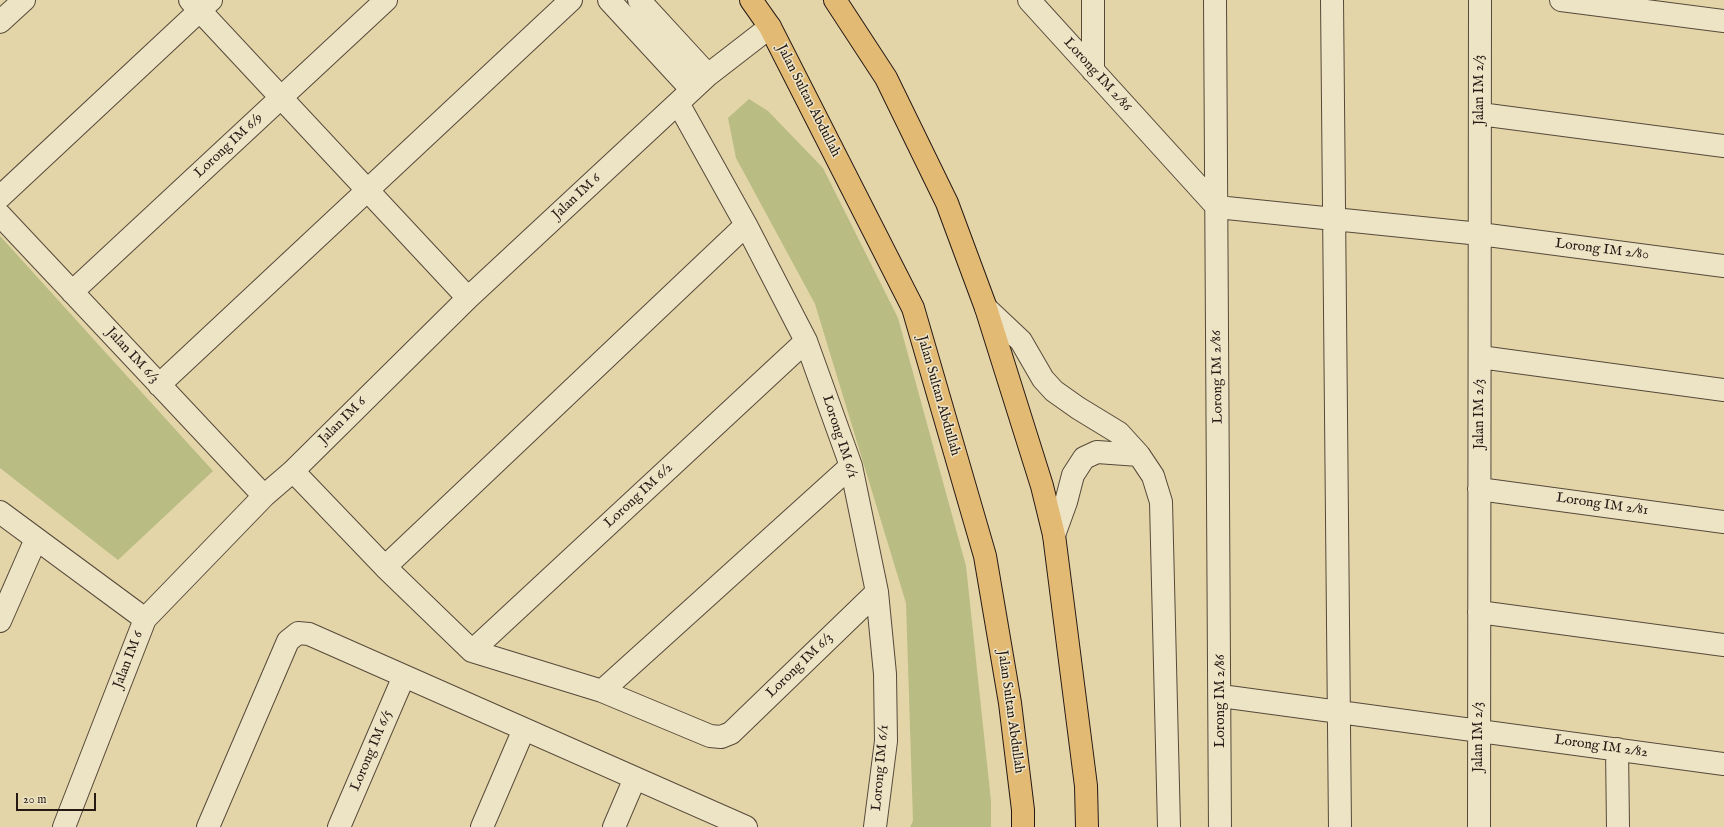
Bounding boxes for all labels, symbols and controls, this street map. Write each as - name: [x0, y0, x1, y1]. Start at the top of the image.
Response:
- street label: Lorong IM 2/86: [1059, 35, 1135, 115]
- street label: Jalan Sultan Abdullah: [772, 42, 844, 160]
- street label: Jalan IM 2/3: [1472, 55, 1488, 125]
- street label: Lorong IM 6/9: [191, 110, 267, 182]
- street label: Jalan IM 6: [549, 170, 605, 224]
- street label: Lorong IM 2/80: [1554, 236, 1650, 264]
- street label: Jalan IM 6/3: [102, 325, 162, 387]
- street label: Lorong IM 2/86: [1209, 330, 1227, 424]
- street label: Jalan Sultan Abdullah: [913, 334, 963, 458]
- street label: Jalan IM 2/3: [1472, 379, 1488, 449]
- street label: Lorong IM 6/1: [818, 393, 860, 481]
- street label: Jalan IM 6: [316, 394, 370, 448]
- street label: Lorong IM 6/2: [601, 460, 677, 532]
- street label: Lorong IM 2/81: [1555, 490, 1649, 520]
- street label: Jalan IM 6: [110, 629, 148, 691]
- street label: Lorong IM 6/3: [763, 630, 837, 702]
- street label: Jalan Sultan Abdullah: [993, 649, 1027, 775]
- street label: Lorong IM 2/86: [1213, 654, 1229, 748]
- street label: Jalan IM 2/3: [1471, 702, 1487, 772]
- street label: Lorong IM 6/5: [347, 708, 397, 794]
- street label: Lorong IM 6/1: [869, 724, 893, 812]
- street label: Lorong IM 2/82: [1553, 732, 1649, 762]
- scale bar: [18, 785, 98, 811]
- text: 20 m: [23, 792, 46, 807]

